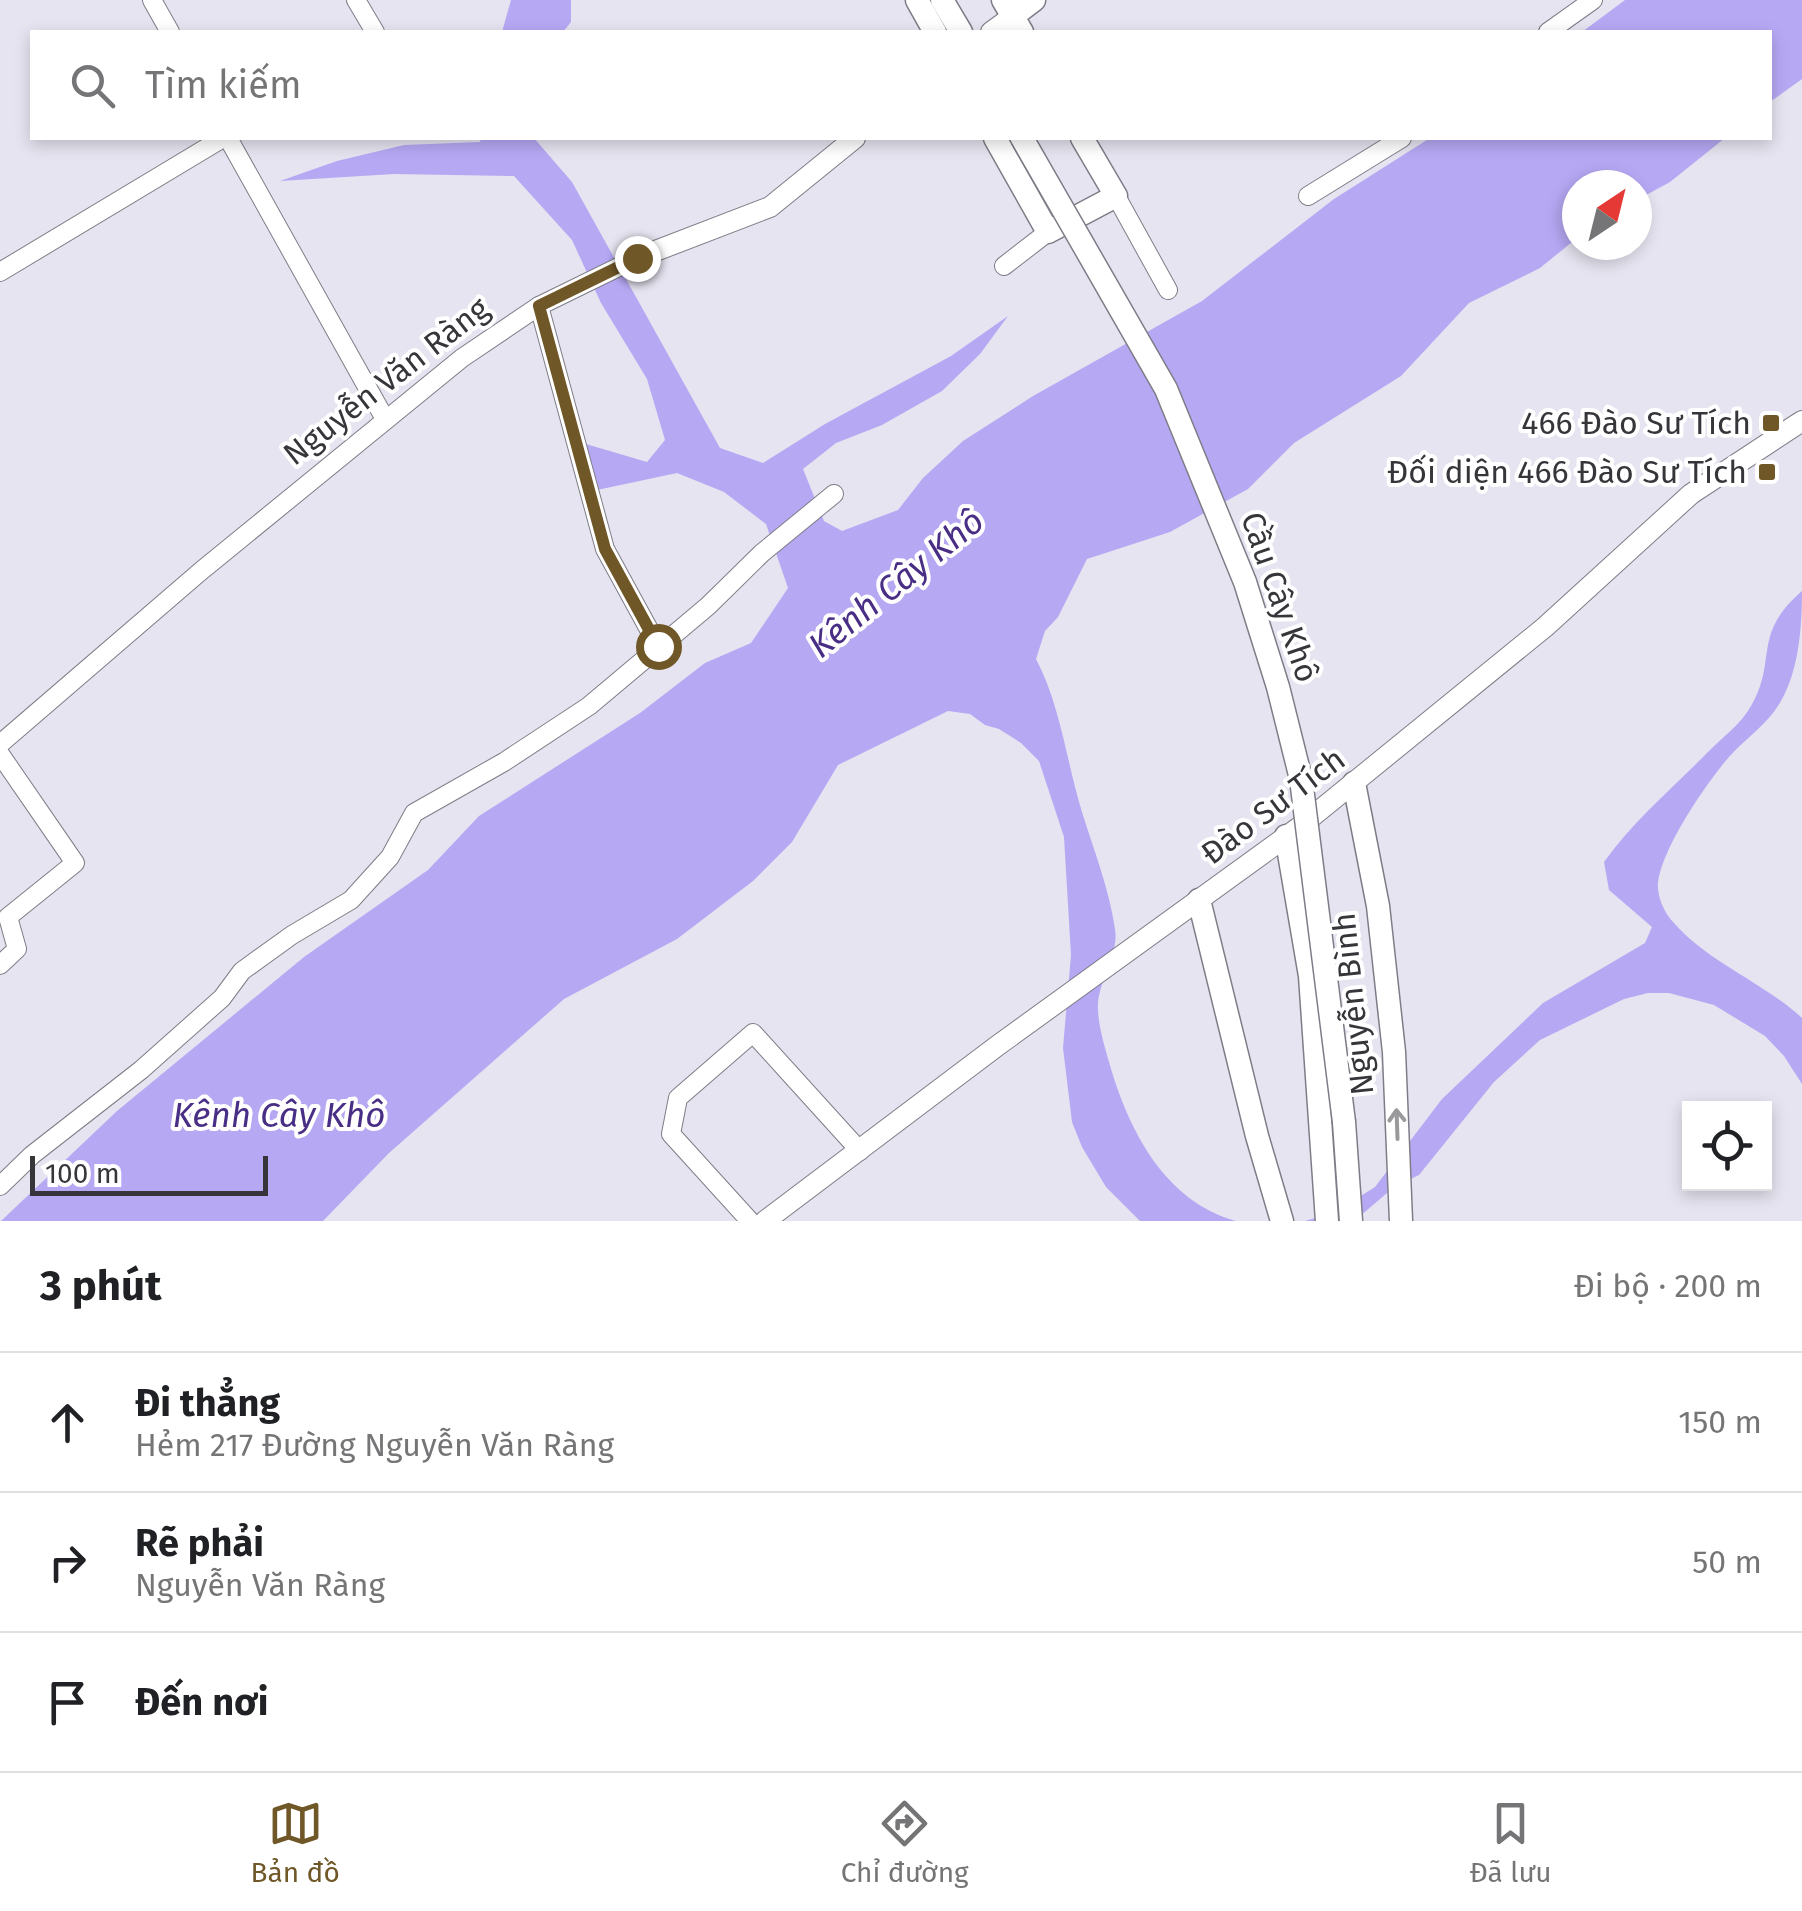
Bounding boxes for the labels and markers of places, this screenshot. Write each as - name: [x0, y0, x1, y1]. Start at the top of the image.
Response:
- place label: 466 Đào Sư Tích: [1521, 404, 1751, 442]
- marker: 466 Đào Sư Tích: [1760, 412, 1782, 434]
- place label: Đối diện 466 Đào Sư Tích: [1387, 453, 1747, 491]
- marker: Đối diện 466 Đào Sư Tích: [1756, 461, 1778, 483]

